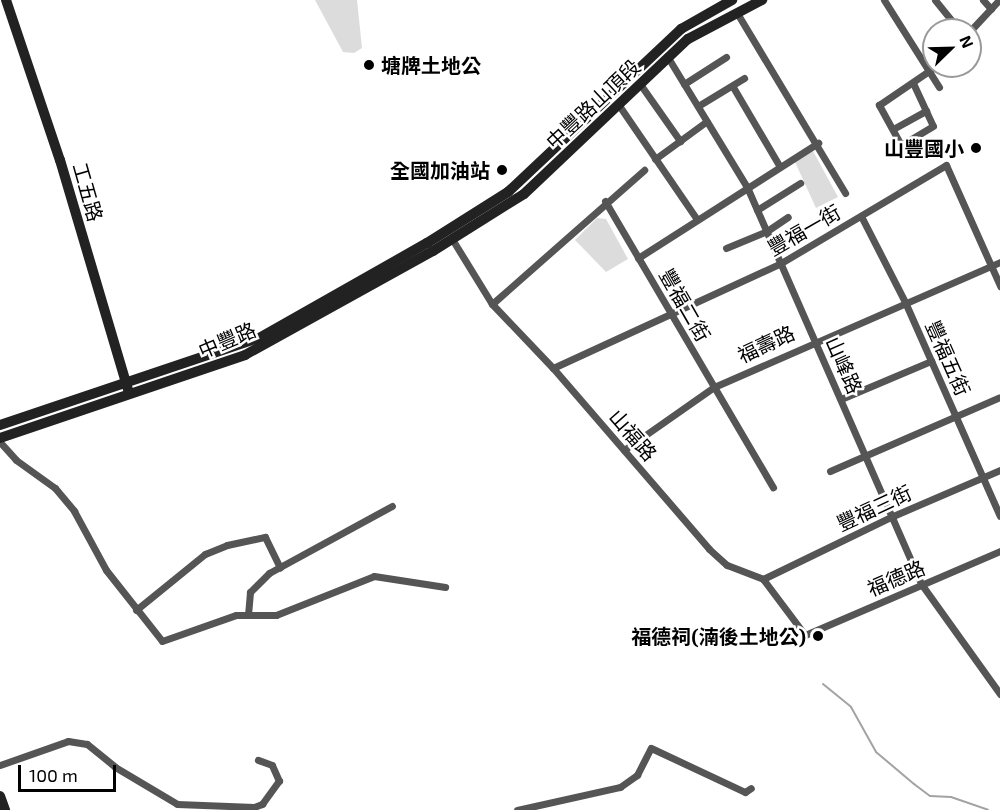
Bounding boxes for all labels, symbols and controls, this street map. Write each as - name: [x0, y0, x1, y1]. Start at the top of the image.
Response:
- north arrow: [922, 18, 982, 78]
- text: N: [956, 33, 978, 51]
- place label: 塘牌土地公: [381, 53, 481, 77]
- street label: 中豐路山頂段: [541, 54, 645, 154]
- marker: 塘牌土地公: [362, 58, 376, 72]
- place label: 山豐國小: [884, 136, 964, 160]
- marker: 山豐國小: [969, 141, 983, 155]
- place label: 全國加油站: [390, 158, 490, 182]
- street label: 工五路: [68, 160, 108, 224]
- marker: 全國加油站: [495, 163, 509, 177]
- street label: 豐福一街: [763, 200, 845, 260]
- street label: 豐福二街: [655, 264, 715, 346]
- street label: 中豐路: [195, 317, 259, 363]
- street label: 豐福五街: [921, 317, 975, 399]
- street label: 福壽路: [734, 320, 798, 368]
- street label: 山峰路: [821, 333, 867, 397]
- street label: 山福路: [604, 404, 662, 466]
- street label: 豐福三街: [833, 480, 915, 536]
- street label: 福德路: [864, 555, 928, 601]
- place label: 福德祠(湳後土地公): [631, 624, 806, 648]
- marker: 福德祠(湳後土地公): [811, 629, 825, 643]
- scale bar: [21, 753, 118, 791]
- text: 100 m: [29, 764, 78, 786]

